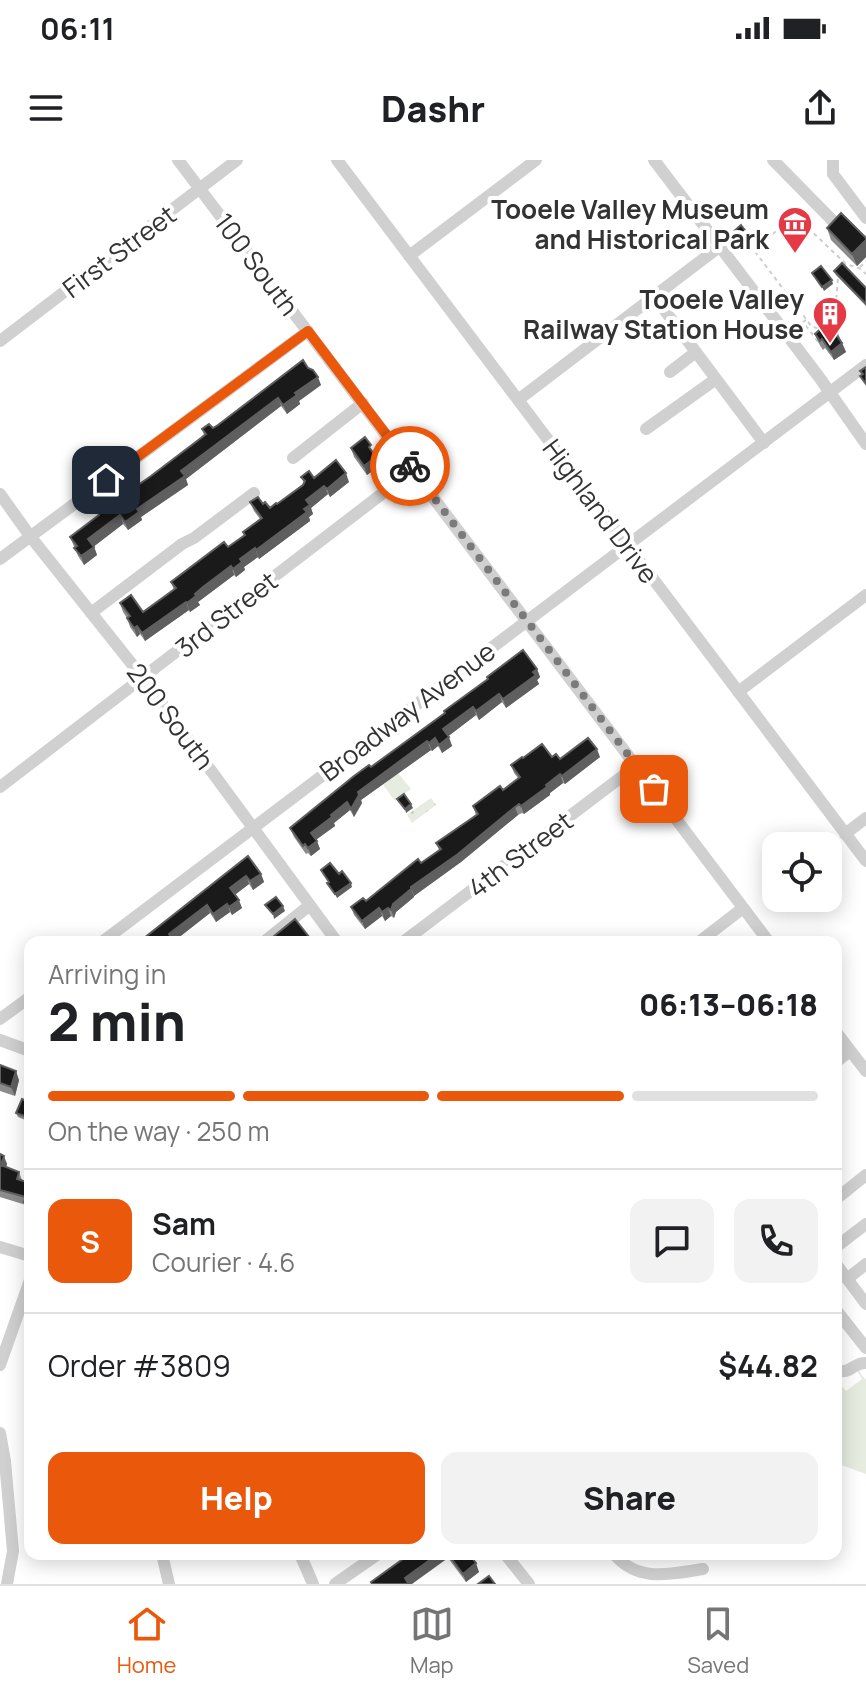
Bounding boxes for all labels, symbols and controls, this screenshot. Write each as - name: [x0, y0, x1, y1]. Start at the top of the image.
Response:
- text: 06:11: [40, 8, 115, 49]
- text: Dashr: [381, 84, 485, 133]
- icon: menu: [24, 86, 68, 130]
- icon: share: [798, 86, 842, 130]
- place label: Tooele Valley Museum and Historical Park: [491, 191, 770, 257]
- street label: First Street: [55, 196, 183, 306]
- street label: 100 South: [207, 205, 307, 323]
- museum icon: Tooele Valley Museum and Historical Park: [776, 205, 814, 255]
- place label: Tooele Valley Railway Station House: [523, 281, 804, 347]
- building icon: Tooele Valley Railway Station House: [811, 295, 849, 345]
- courier: [370, 426, 450, 506]
- street label: Highland Drive: [535, 431, 667, 591]
- icon: bike: [388, 444, 432, 488]
- pin: [72, 446, 140, 514]
- icon: home: [84, 458, 128, 502]
- street label: 3rd Street: [167, 563, 285, 665]
- street label: Broadway Avenue: [312, 633, 502, 789]
- street label: 200 South: [119, 655, 223, 777]
- pin: [620, 755, 688, 823]
- icon: bag: [632, 767, 676, 811]
- street label: 4th Street: [460, 803, 580, 905]
- map controls: [762, 832, 842, 912]
- button: locate: [762, 832, 842, 912]
- text: Arriving in: [48, 956, 166, 992]
- text: 06:13–06:18: [639, 984, 818, 1025]
- text: 2 min: [48, 986, 186, 1057]
- text: On the way · 250 m: [48, 1113, 270, 1149]
- button: chat: [630, 1199, 714, 1283]
- button: phone: [734, 1199, 818, 1283]
- text: Sam: [152, 1203, 216, 1244]
- text: S: [80, 1221, 100, 1262]
- text: Courier · 4.6: [152, 1244, 295, 1280]
- text: Order #3809: [48, 1345, 231, 1386]
- text: $44.82: [718, 1345, 818, 1386]
- button: Help: [48, 1452, 425, 1544]
- button: Share: [441, 1452, 818, 1544]
- tab: Home: [117, 1602, 176, 1680]
- tab: Map: [410, 1602, 454, 1680]
- tab: Saved: [687, 1602, 749, 1680]

